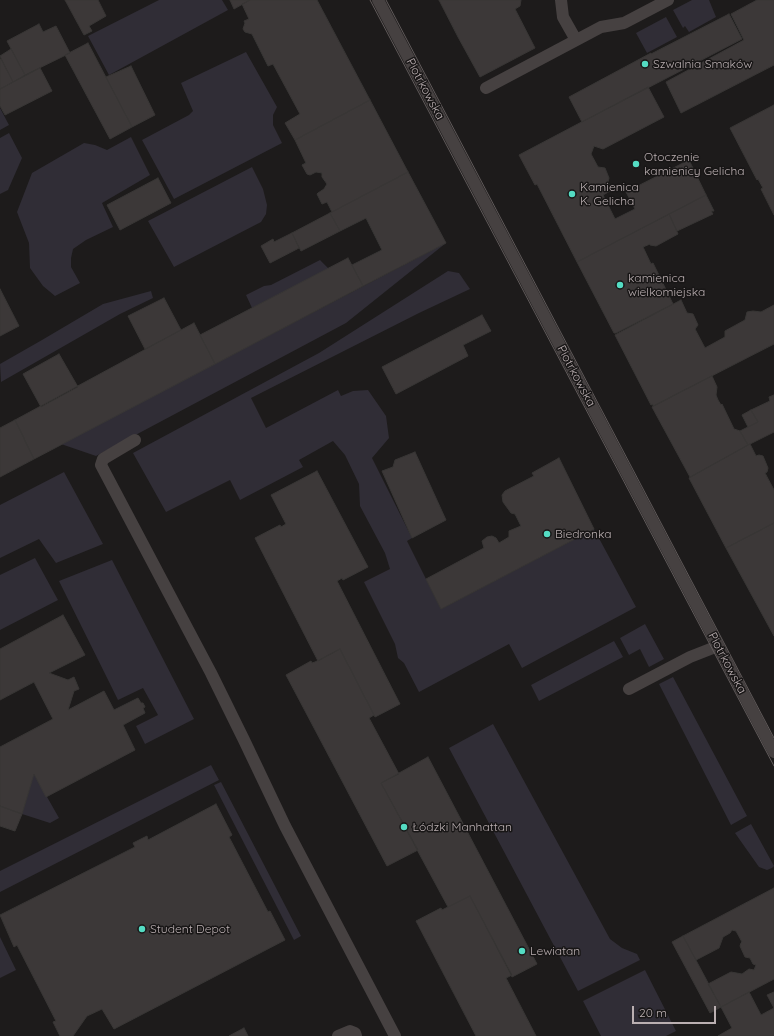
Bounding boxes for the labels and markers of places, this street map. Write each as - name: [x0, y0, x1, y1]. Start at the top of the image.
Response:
- place label: Szwalnia Smaków: [653, 57, 752, 71]
- marker: Szwalnia Smaków: [640, 59, 650, 69]
- place label: Otoczenie kamienicy Gelicha: [644, 150, 744, 178]
- marker: Otoczenie kamienicy Gelicha: [631, 159, 641, 169]
- place label: Kamienica K. Gelicha: [580, 180, 639, 208]
- marker: Kamienica K. Gelicha: [567, 189, 577, 199]
- place label: kamienica wielkomiejska: [628, 271, 705, 299]
- marker: kamienica wielkomiejska: [615, 280, 625, 290]
- place label: Biedronka: [555, 527, 612, 541]
- marker: Biedronka: [542, 529, 552, 539]
- place label: Łódzki Manhattan: [412, 820, 512, 834]
- marker: Łódzki Manhattan: [399, 822, 409, 832]
- place label: Student Depot: [150, 922, 230, 936]
- marker: Student Depot: [137, 924, 147, 934]
- place label: Lewiatan: [530, 944, 580, 958]
- marker: Lewiatan: [517, 946, 527, 956]

